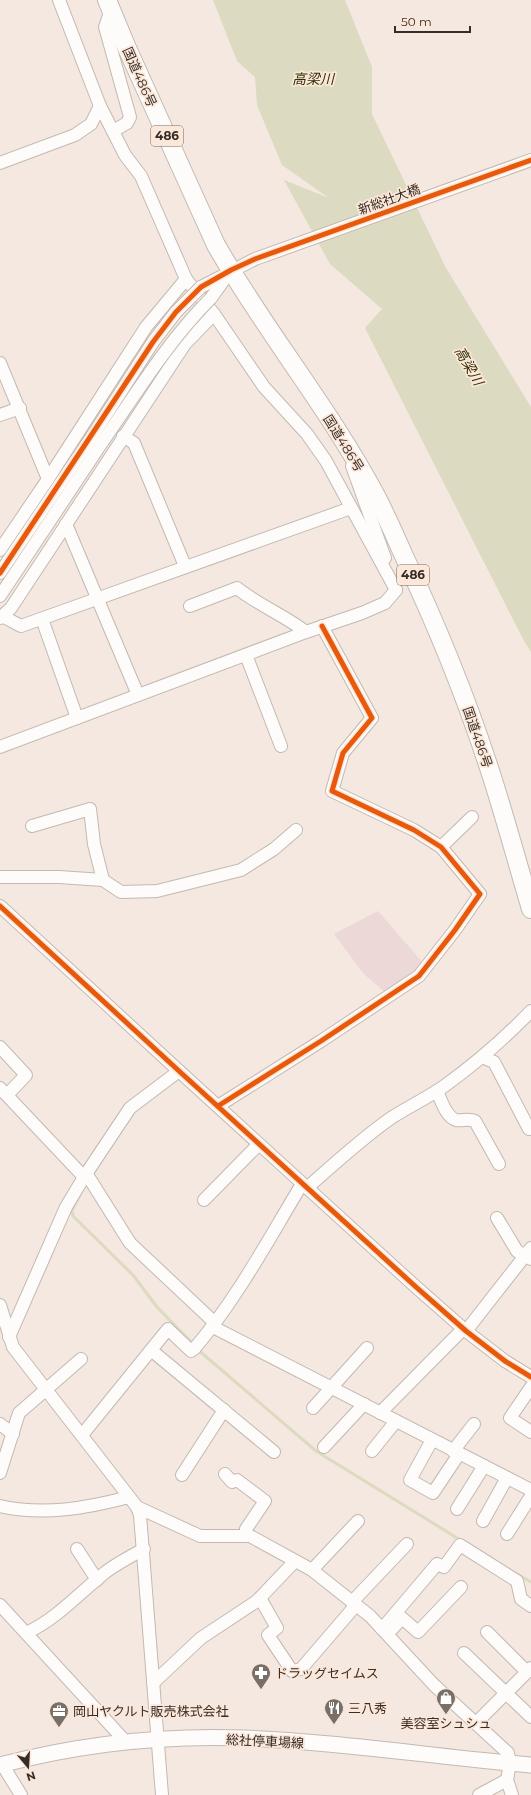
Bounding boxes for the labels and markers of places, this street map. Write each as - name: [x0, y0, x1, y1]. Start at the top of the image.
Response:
- pharmacy icon: ドラッグセイムス: [250, 1662, 272, 1690]
- place label: ドラッグセイムス: [275, 1665, 379, 1681]
- shop icon: 美容室シュシュ: [435, 1687, 457, 1715]
- restaurant icon: 三八秀: [323, 1697, 345, 1725]
- office icon: 岡山ヤクルト販売株式会社: [48, 1700, 70, 1728]
- place label: 三八秀: [348, 1700, 387, 1716]
- place label: 岡山ヤクルト販売株式会社: [73, 1703, 229, 1719]
- place label: 美容室シュシュ: [400, 1715, 492, 1731]

